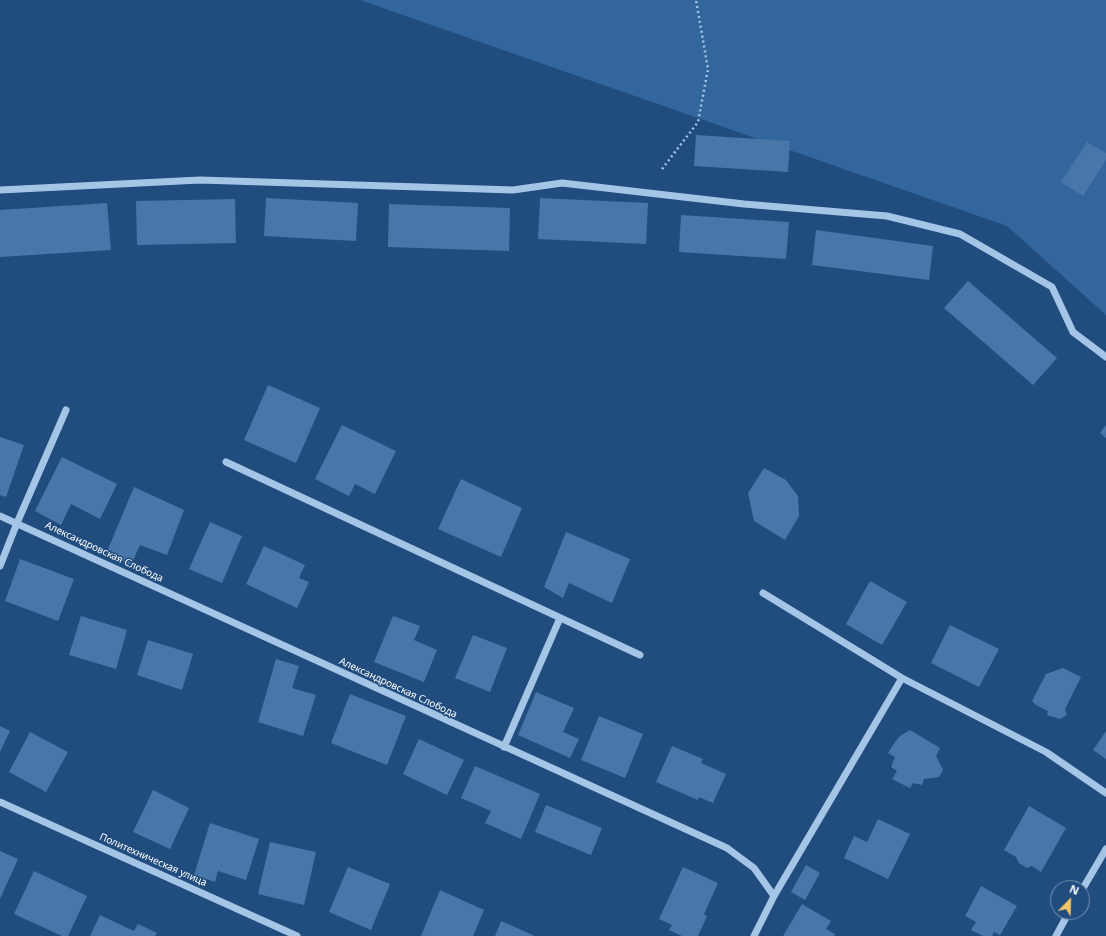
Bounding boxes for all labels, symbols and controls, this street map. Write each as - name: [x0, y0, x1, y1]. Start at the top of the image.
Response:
- street label: Александровская Слобода: [43, 519, 165, 585]
- street label: Александровская Слобода: [337, 655, 459, 721]
- street label: Политехническая улица: [97, 831, 209, 889]
- north arrow: [1050, 880, 1090, 920]
- text: N: [1067, 881, 1082, 898]

